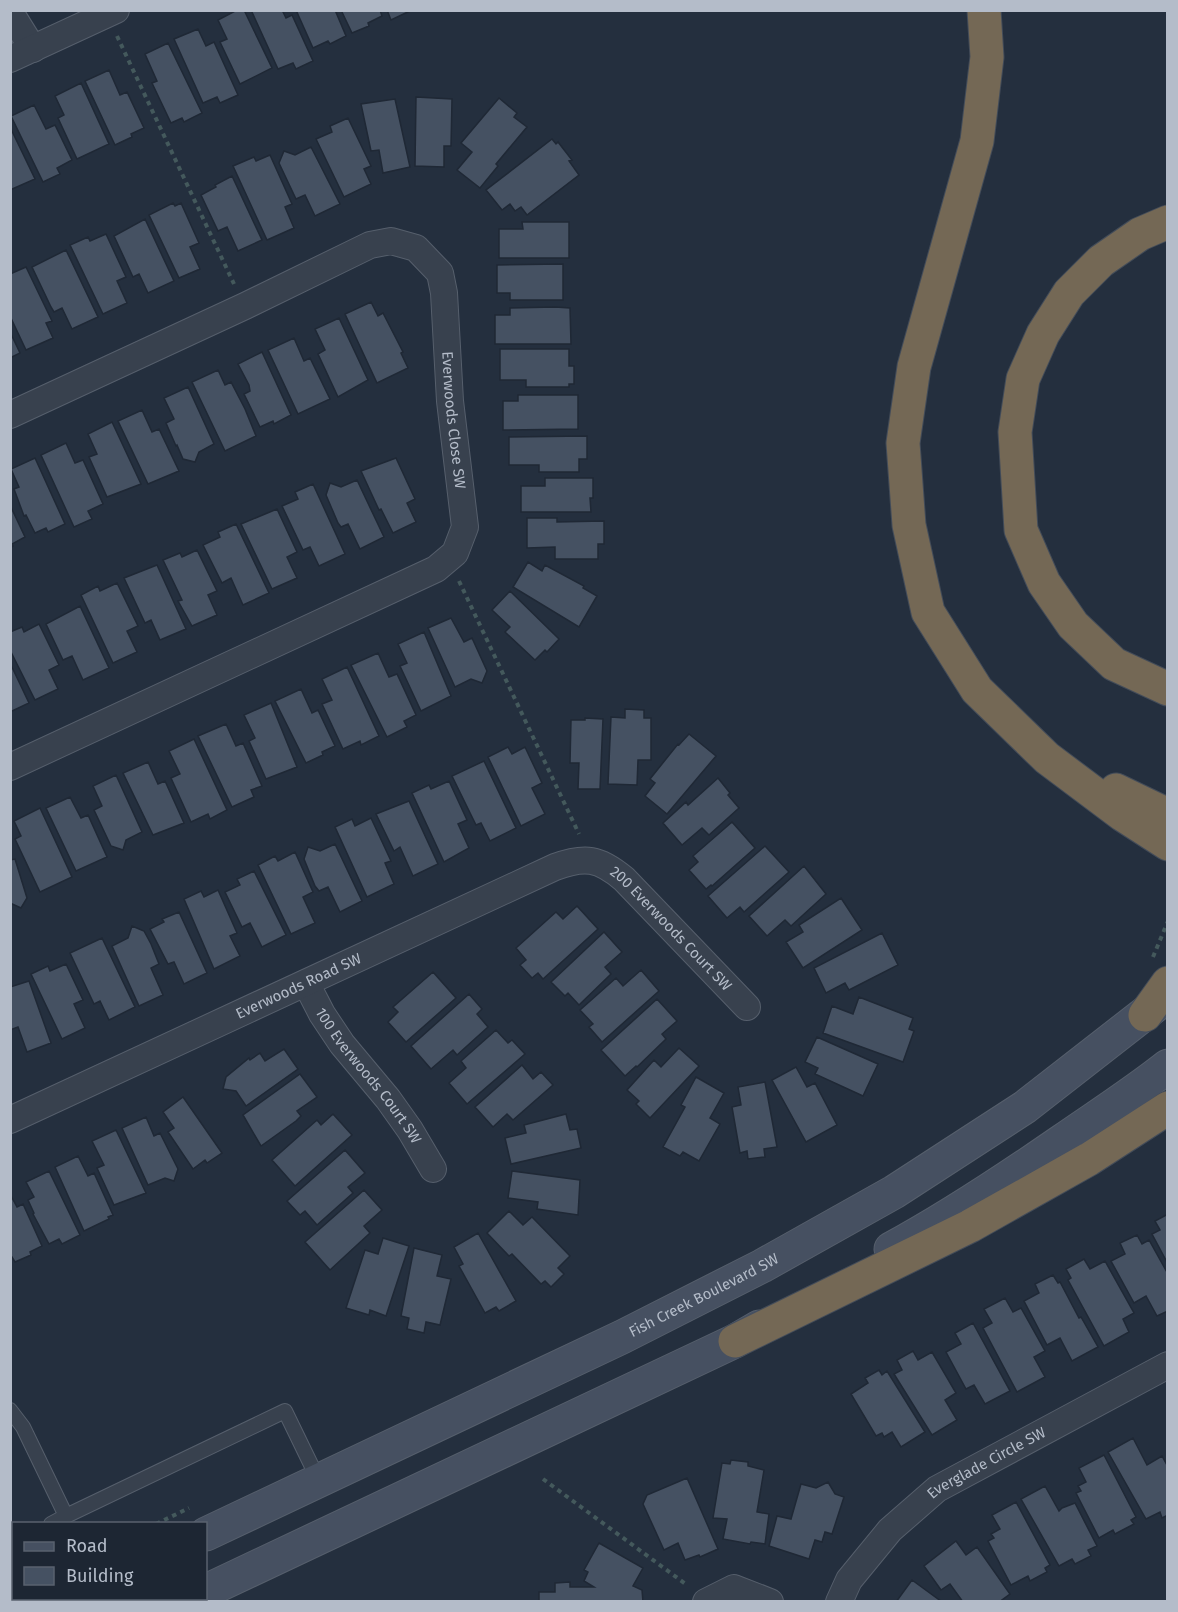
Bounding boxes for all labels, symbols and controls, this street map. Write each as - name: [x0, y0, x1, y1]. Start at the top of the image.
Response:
- street label: Everwoods Close SW: [438, 351, 469, 491]
- street label: 200 Everwoods Court SW: [607, 862, 736, 995]
- street label: Everwoods Road SW: [233, 949, 365, 1023]
- street label: 100 Everwoods Court SW: [311, 1005, 425, 1147]
- street label: Fish Creek Boulevard SW: [626, 1249, 782, 1341]
- street label: Everglade Circle SW: [923, 1423, 1049, 1503]
- legend: [12, 1522, 207, 1600]
- text: Road: [66, 1535, 108, 1557]
- text: Building: [66, 1565, 134, 1587]

